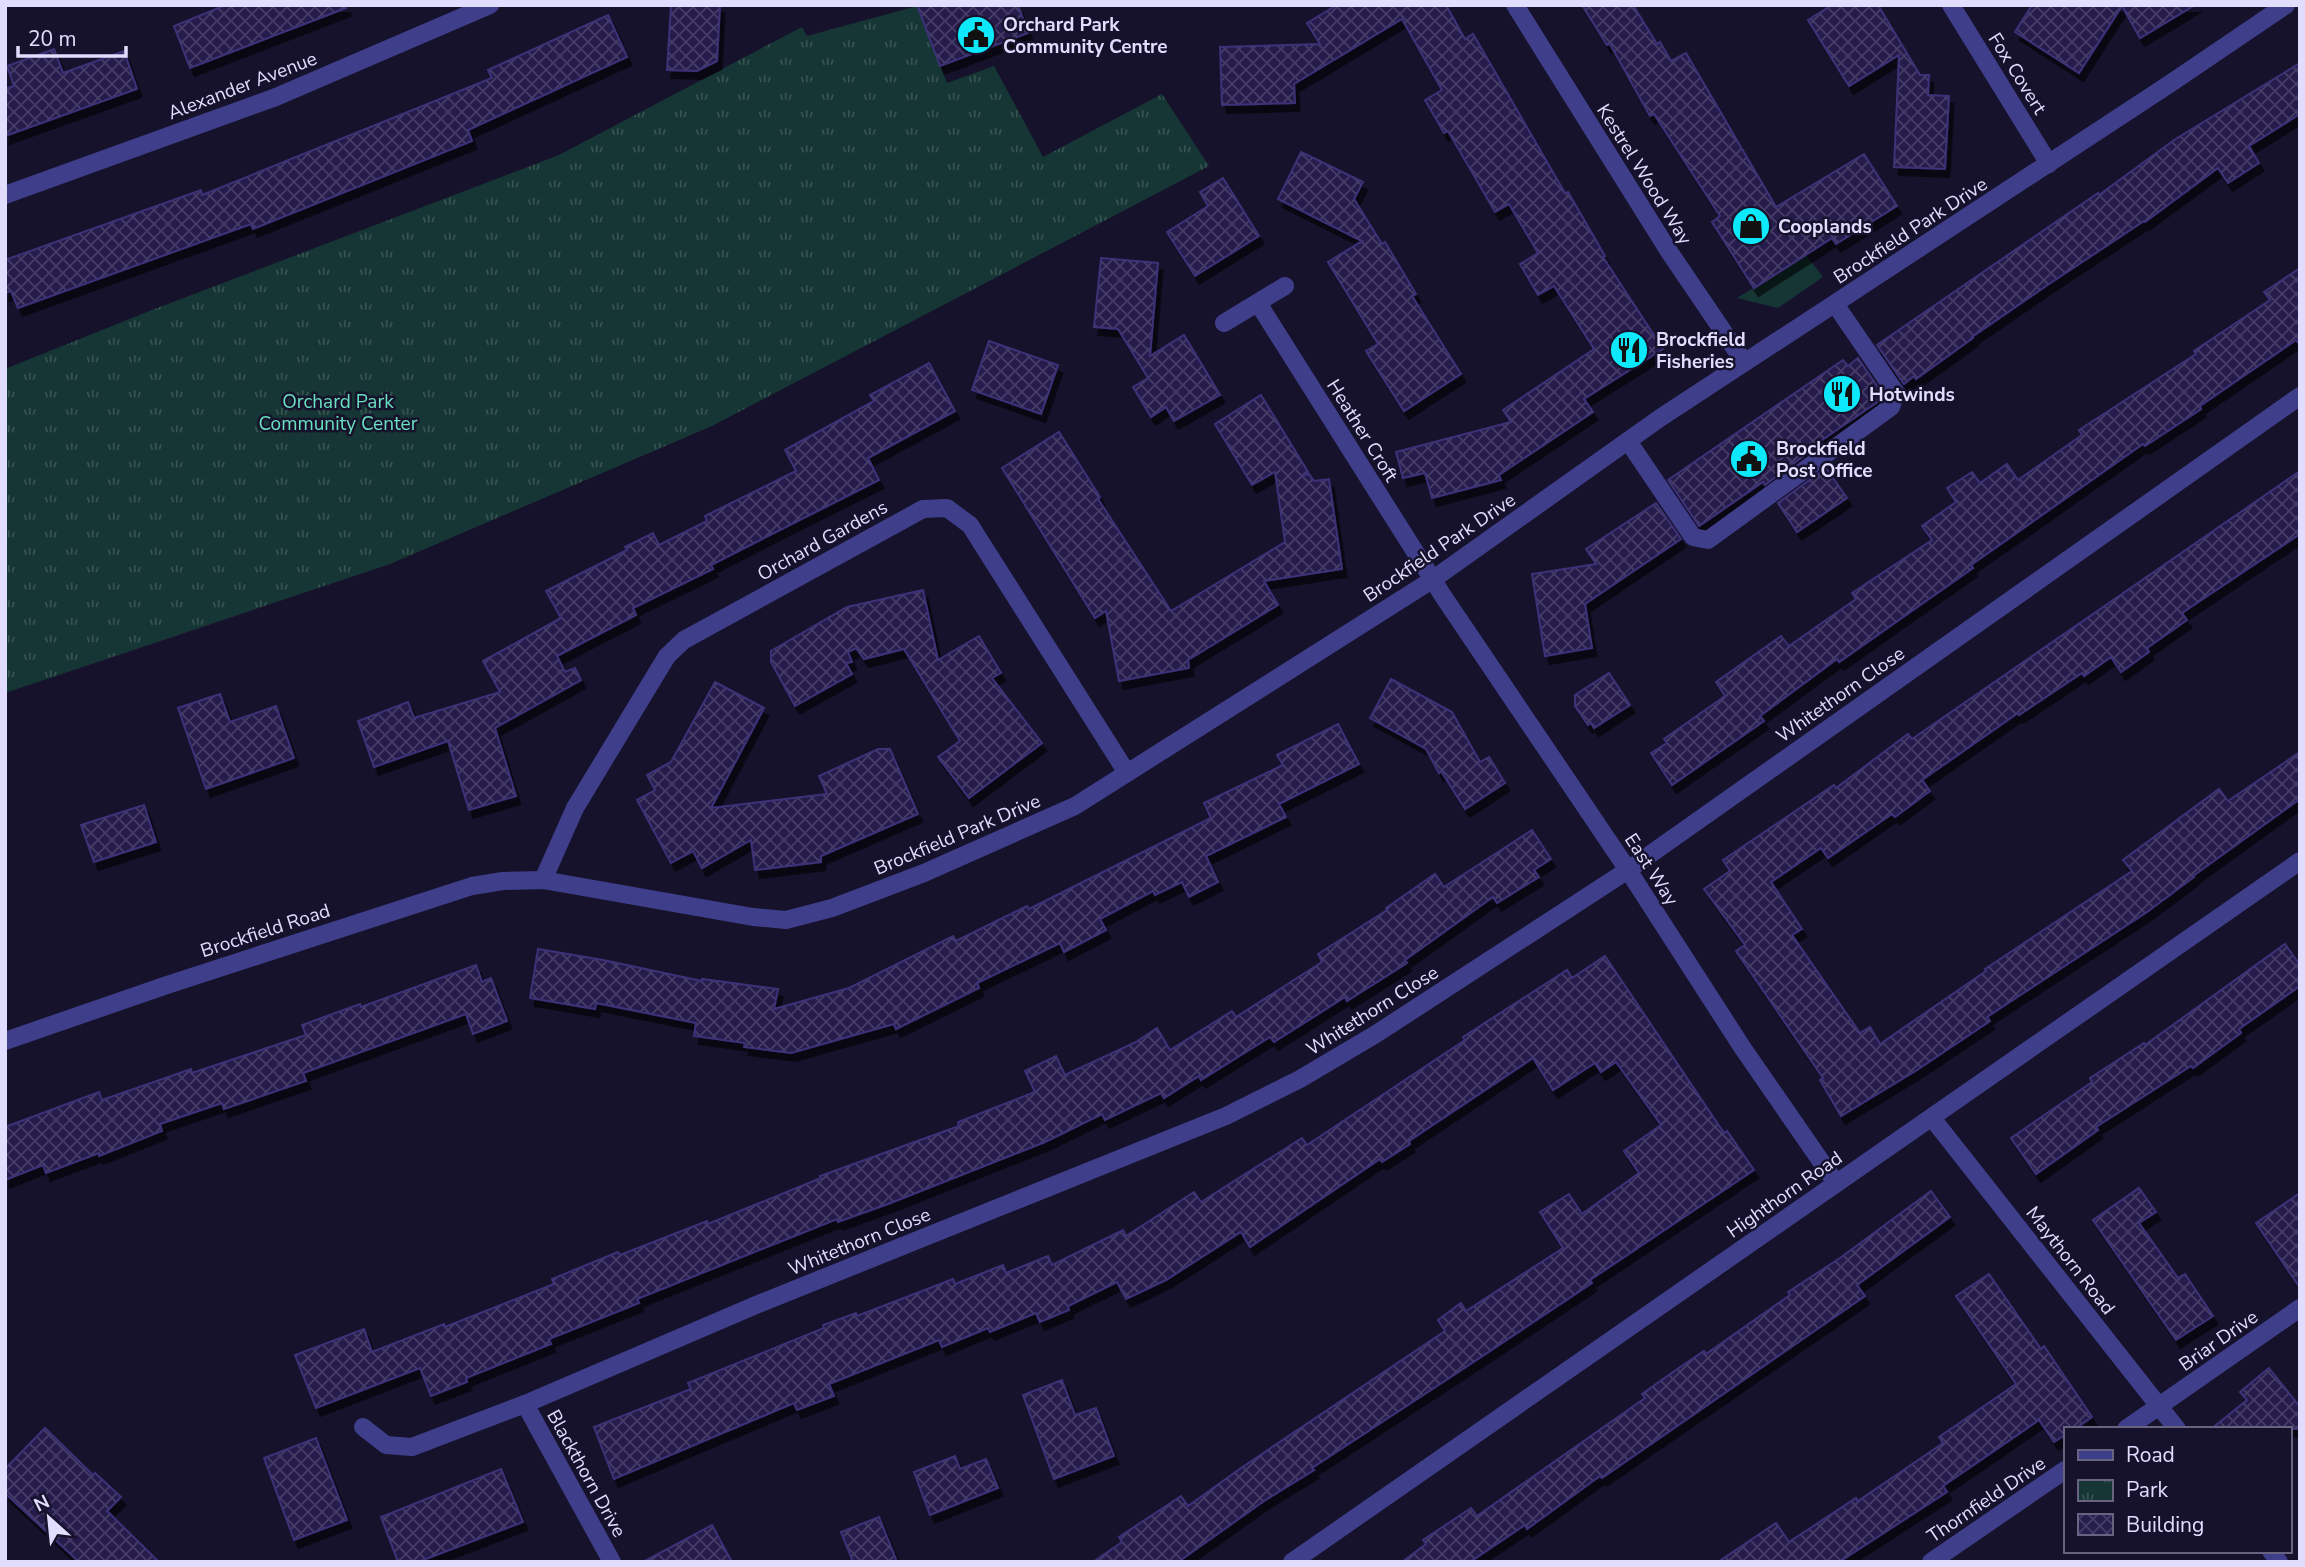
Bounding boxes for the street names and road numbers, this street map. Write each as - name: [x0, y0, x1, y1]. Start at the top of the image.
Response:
- street label: Fox Covert: [1982, 28, 2053, 120]
- street label: Alexander Avenue: [164, 46, 321, 126]
- street label: Kestrel Wood Way: [1590, 99, 1698, 250]
- street label: Brockfield Park Drive: [1829, 171, 1992, 290]
- street label: Heather Croft: [1320, 374, 1404, 487]
- street label: Brockfield Park Drive: [1358, 487, 1521, 609]
- street label: Orchard Gardens: [753, 494, 892, 587]
- street label: Whitethorn Close: [1771, 641, 1910, 749]
- street label: Brockfield Park Drive: [870, 788, 1045, 882]
- street label: East Way: [1618, 828, 1684, 911]
- street label: Brockfield Road: [197, 898, 333, 964]
- street label: Whitethorn Close: [1301, 960, 1444, 1062]
- street label: Highthorn Road: [1722, 1145, 1848, 1244]
- street label: Maythorn Road: [2020, 1201, 2121, 1320]
- street label: Whitethorn Close: [784, 1202, 934, 1282]
- street label: Briar Drive: [2174, 1304, 2263, 1378]
- street label: Blackthorn Drive: [540, 1405, 632, 1542]
- street label: Thornfield Drive: [1922, 1451, 2051, 1549]

